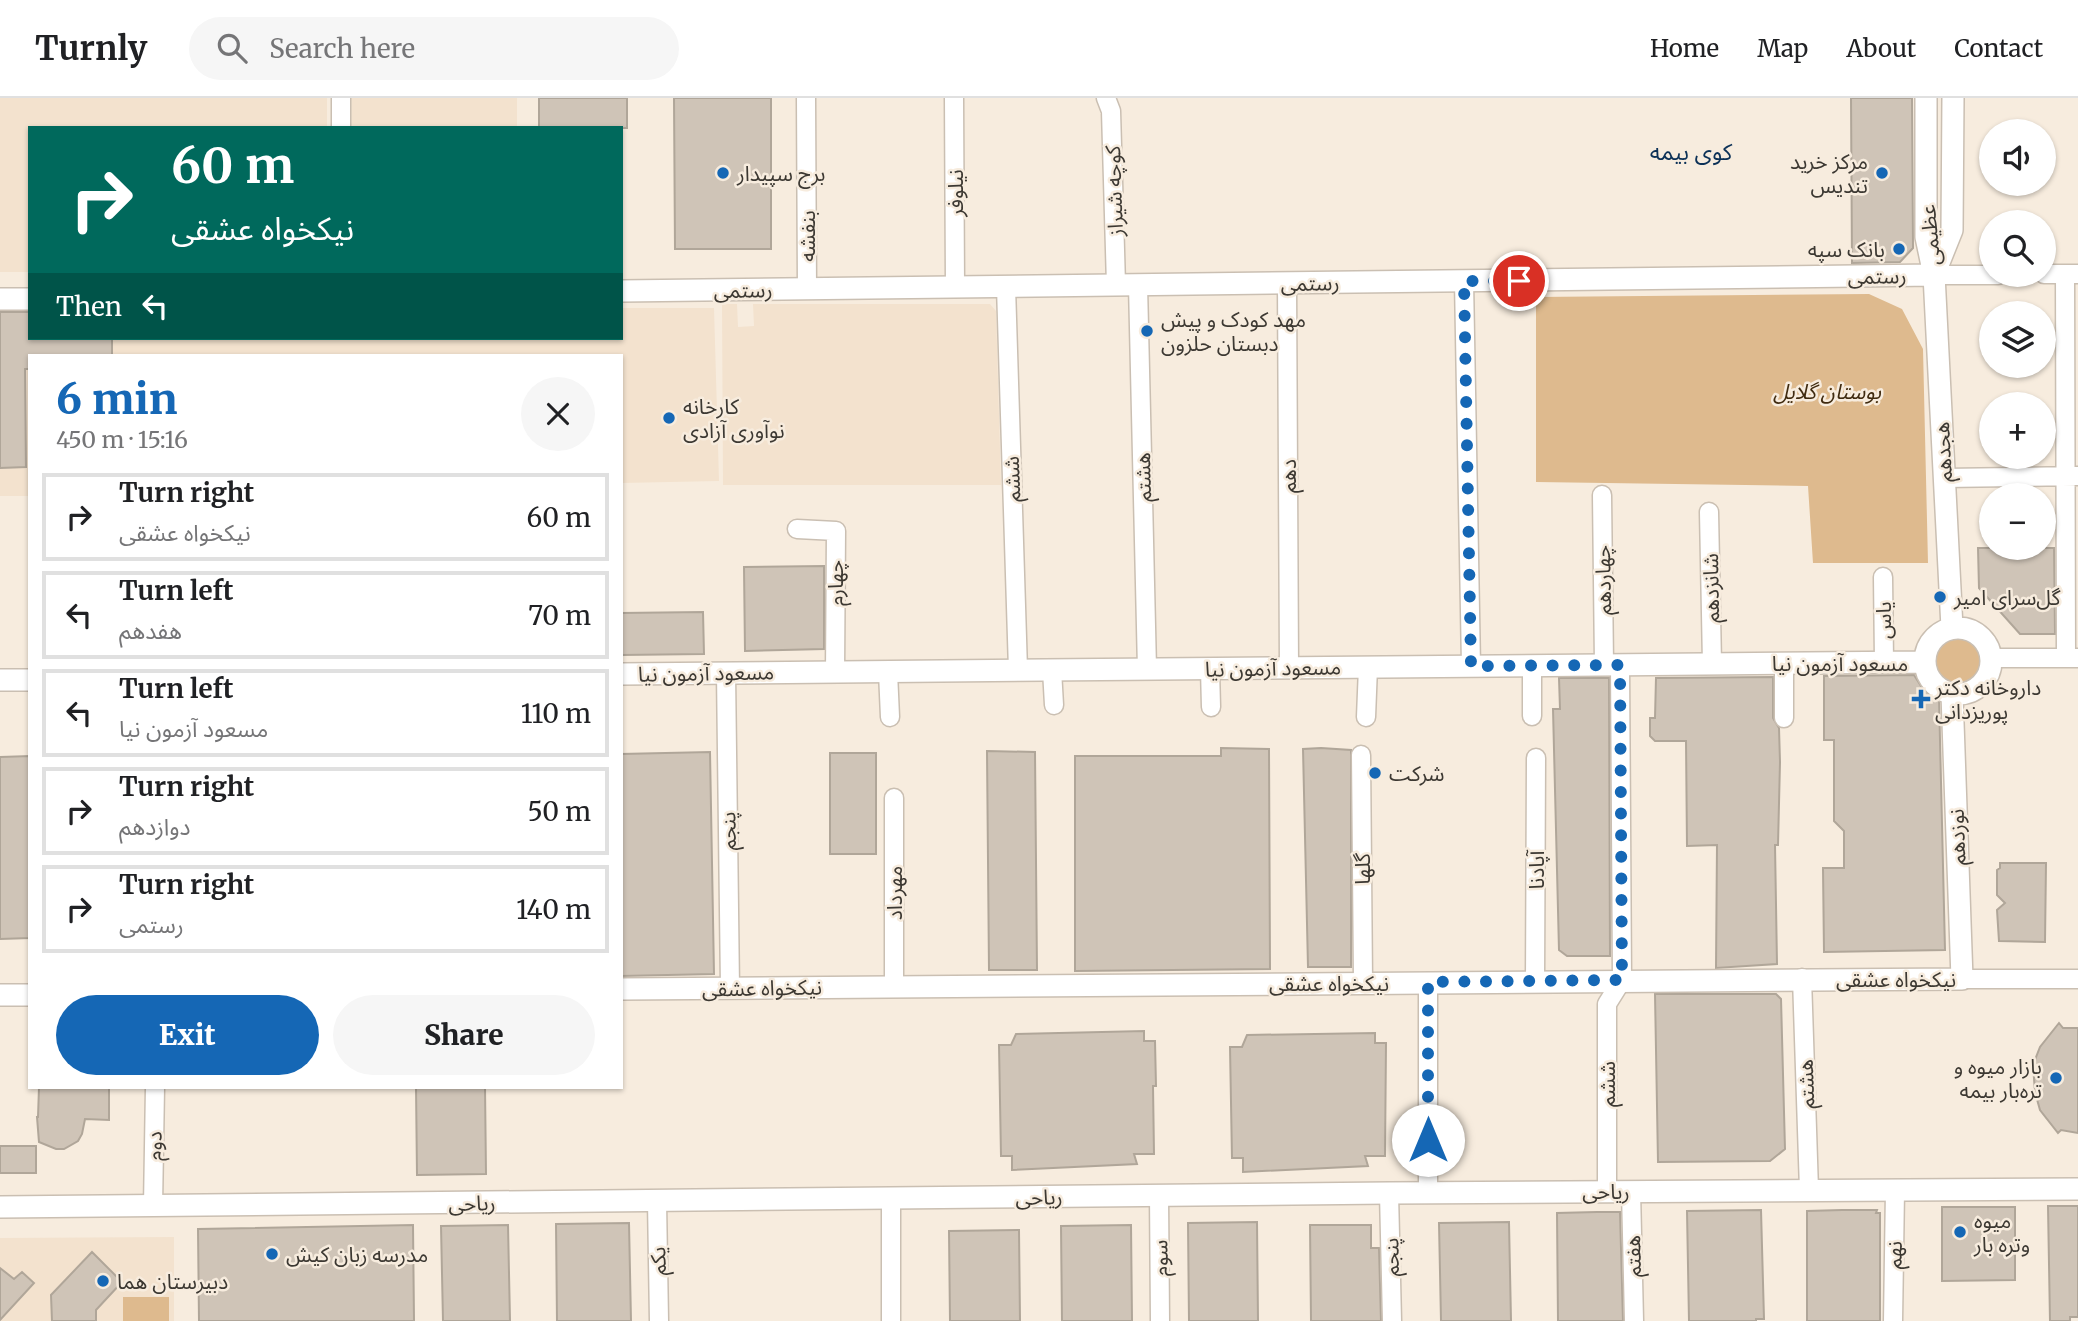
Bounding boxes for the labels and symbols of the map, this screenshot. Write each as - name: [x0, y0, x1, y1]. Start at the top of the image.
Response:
- district label: کوی بیمه: [1650, 137, 1733, 166]
- street label: کوچه شیراز: [1099, 145, 1129, 238]
- place label: مرکز خرید تندیس: [1790, 148, 1868, 199]
- place label: برج سپیدار: [736, 160, 825, 189]
- marker: برج سپیدار: [715, 165, 731, 181]
- marker: مرکز خرید تندیس: [1874, 165, 1890, 181]
- street label: نیلوفر: [942, 169, 969, 218]
- street label: عظیمی: [1914, 203, 1946, 267]
- street label: بنفشه: [794, 210, 821, 262]
- place label: بانک سپه: [1808, 236, 1885, 263]
- marker: بانک سپه: [1891, 241, 1907, 257]
- pin: [1489, 251, 1549, 311]
- street label: رستمی: [1847, 262, 1907, 290]
- street label: رستمی: [1280, 269, 1340, 297]
- street label: رستمی: [713, 276, 773, 304]
- place label: مهد کودک و پیش دبستان حلزون: [1161, 306, 1306, 357]
- marker: مهد کودک و پیش دبستان حلزون: [1139, 323, 1155, 339]
- park label: بوستان گلایل: [1773, 378, 1881, 405]
- place label: کارخانه نوآوری آزادی: [683, 393, 785, 444]
- marker: کارخانه نوآوری آزادی: [661, 410, 677, 426]
- street label: هجدهم: [1928, 421, 1960, 483]
- street label: هشتم: [1129, 452, 1159, 502]
- street label: ششم: [998, 455, 1028, 503]
- street label: دهم: [1275, 459, 1304, 493]
- street label: چهاردهم: [1589, 545, 1619, 615]
- street label: شانزدهم: [1697, 553, 1727, 623]
- street label: چهارم: [822, 560, 852, 606]
- place label: گل‌سرای امیر: [1953, 584, 2061, 611]
- marker: گل‌سرای امیر: [1932, 589, 1948, 605]
- street label: یاس: [1870, 601, 1897, 639]
- street label: مسعود آزمون نیا: [1772, 650, 1908, 677]
- street label: مسعود آزمون نیا: [1205, 653, 1341, 683]
- street label: مسعود آزمون نیا: [638, 658, 774, 688]
- place label: داروخانه دکتر پوریزدانی: [1934, 674, 2041, 725]
- marker: داروخانه دکتر پوریزدانی: [1913, 691, 1929, 707]
- place label: شرکت: [1389, 760, 1445, 787]
- marker: شرکت: [1367, 765, 1383, 781]
- street label: نوزدهم: [1943, 808, 1973, 866]
- street label: پنجم: [714, 811, 744, 851]
- street label: آپادنا: [1523, 850, 1550, 890]
- street label: گلها: [1349, 853, 1376, 885]
- street label: مهرداد: [881, 866, 908, 920]
- street label: نیکخواه عشقی: [1836, 966, 1956, 993]
- street label: نیکخواه عشقی: [1269, 970, 1389, 997]
- street label: نیکخواه عشقی: [702, 973, 822, 1003]
- place label: بازار میوه و تره‌بار بیمه: [1954, 1053, 2042, 1104]
- street label: هشتم: [1792, 1059, 1822, 1109]
- street label: ششم: [1594, 1061, 1623, 1107]
- marker: بازار میوه و تره‌بار بیمه: [2048, 1070, 2064, 1086]
- position arrow: [1391, 1103, 1465, 1177]
- street label: دوم: [140, 1131, 171, 1161]
- street label: ریاحی: [1582, 1178, 1630, 1205]
- street label: ریاحی: [1015, 1183, 1063, 1211]
- street label: ریاحی: [448, 1189, 496, 1217]
- place label: میوه وتره بار: [1973, 1207, 2030, 1258]
- marker: میوه وتره بار: [1952, 1224, 1968, 1240]
- street label: هفتم: [1619, 1235, 1649, 1277]
- street label: پنجم: [1377, 1237, 1407, 1277]
- street label: سوم: [1146, 1239, 1177, 1277]
- place label: مدرسه زبان کیش: [286, 1241, 428, 1268]
- street label: نهم: [1880, 1241, 1910, 1269]
- marker: مدرسه زبان کیش: [264, 1246, 280, 1262]
- street label: یکم: [644, 1246, 674, 1276]
- place label: دبیرستان هما: [117, 1268, 228, 1295]
- marker: دبیرستان هما: [95, 1273, 111, 1289]

